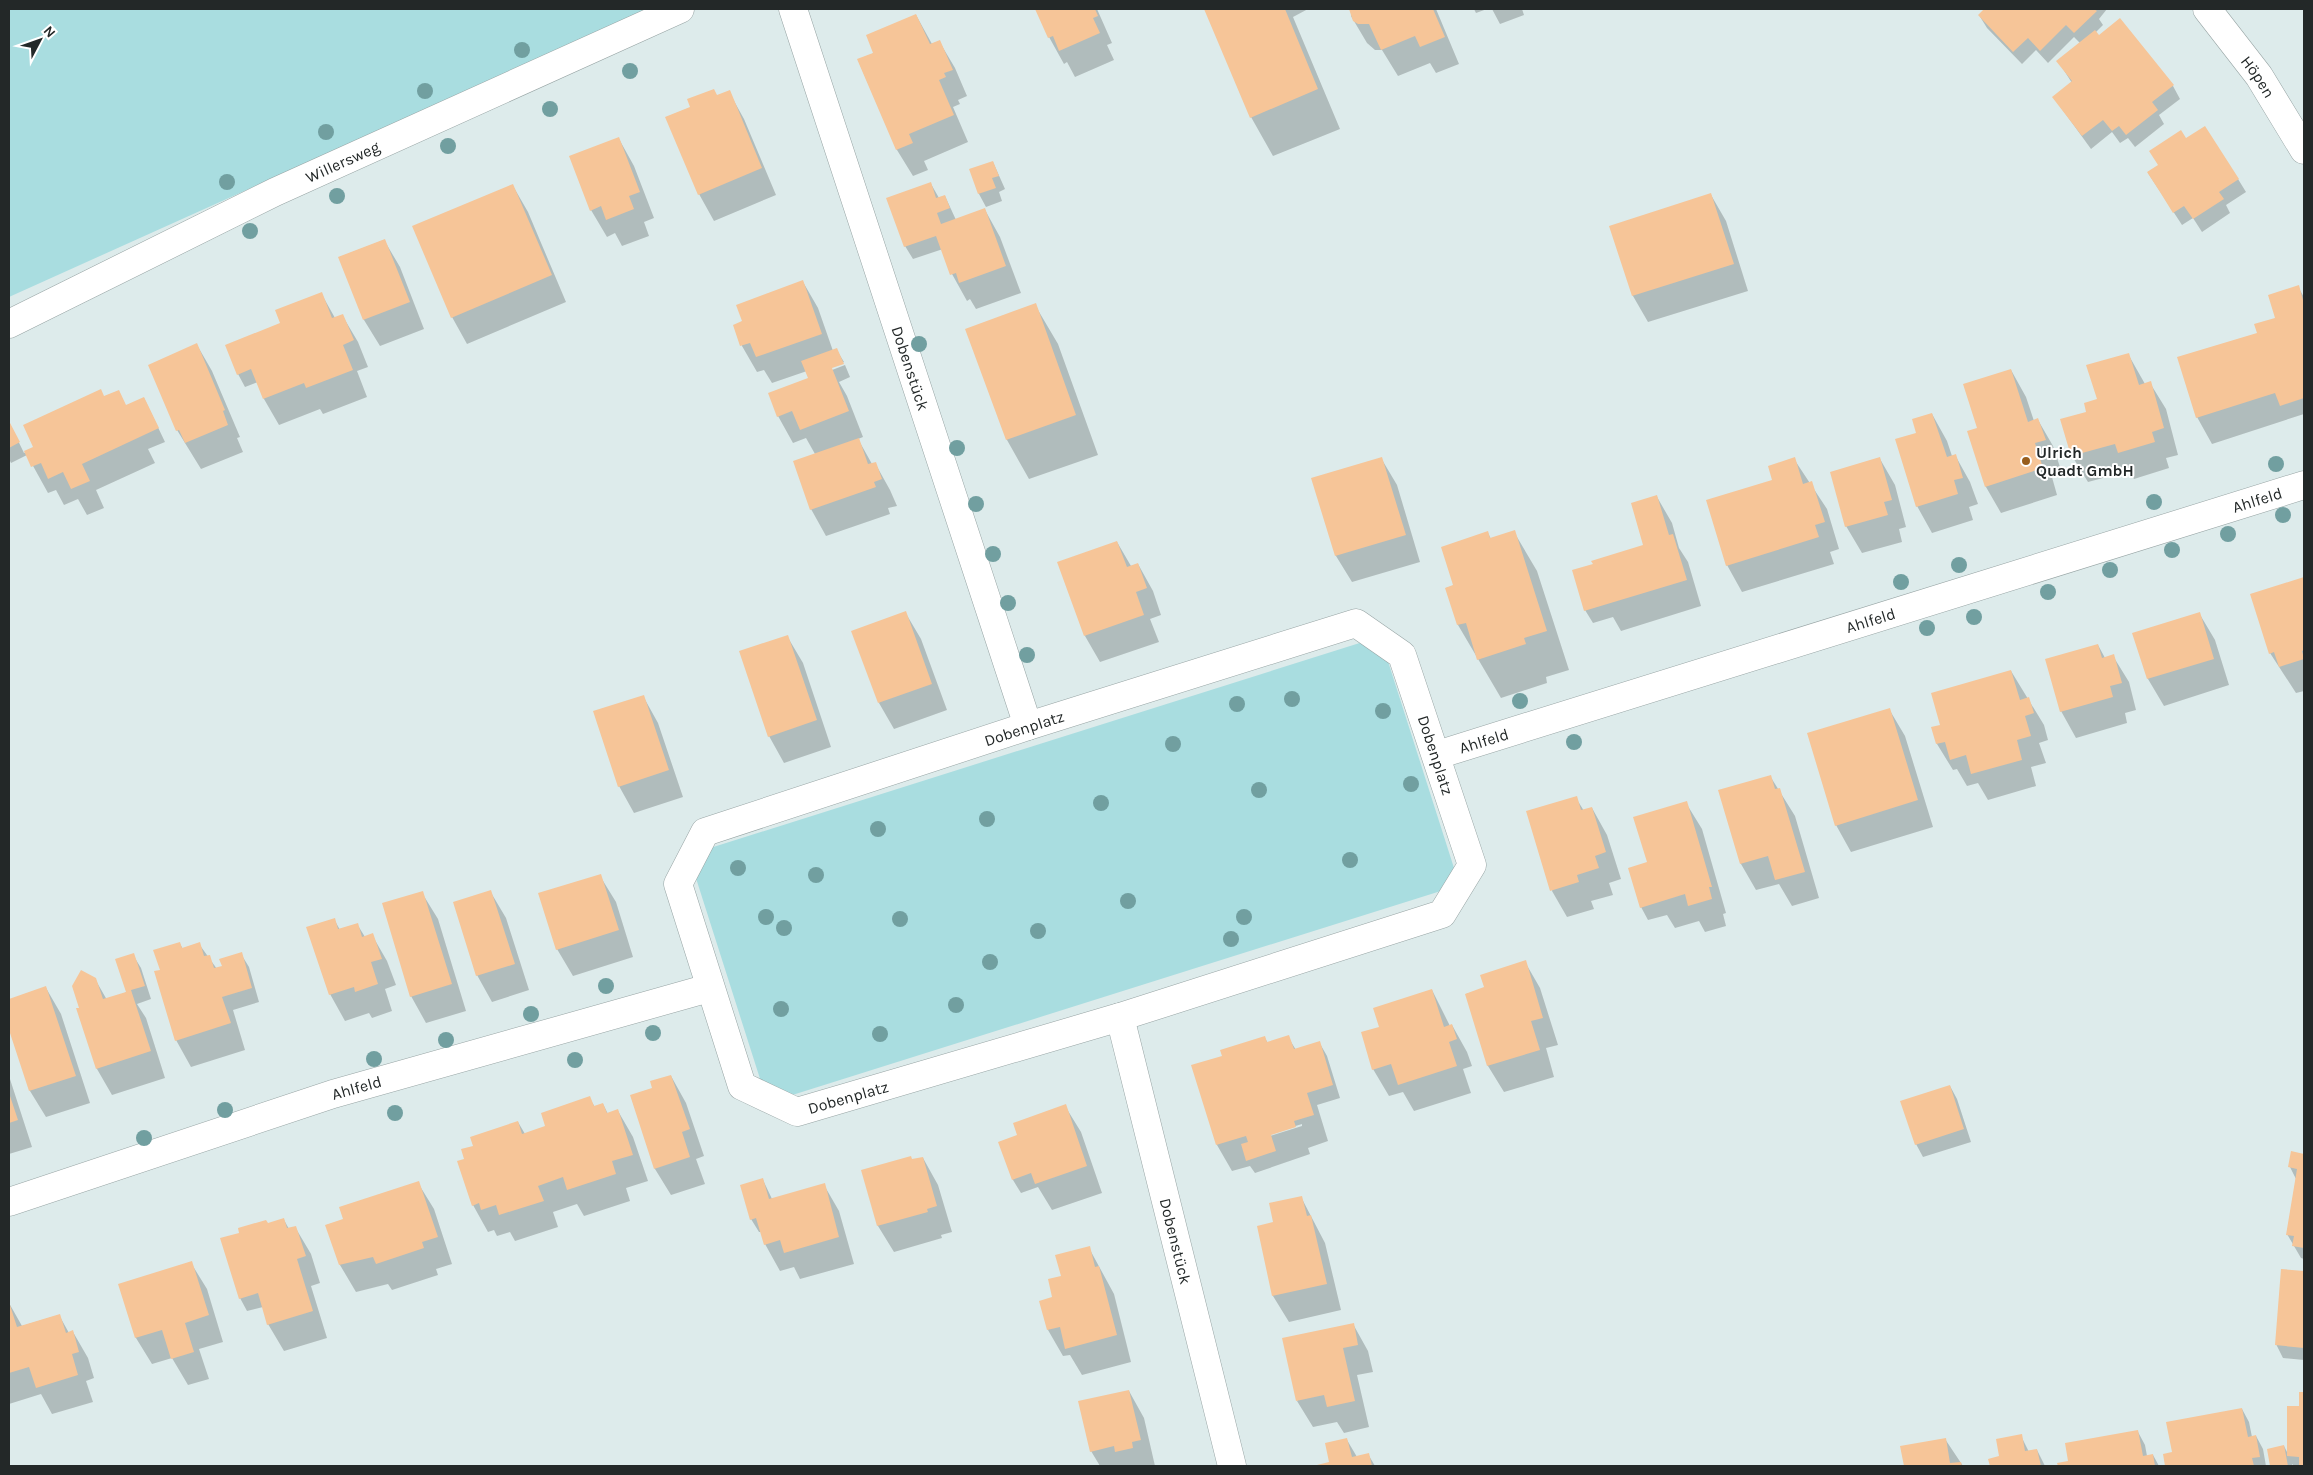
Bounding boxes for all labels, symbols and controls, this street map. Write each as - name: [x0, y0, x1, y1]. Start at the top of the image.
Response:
- north arrow: [15, 15, 65, 65]
- text: N: [40, 22, 59, 41]
- street label: Höpen: [2237, 52, 2279, 101]
- street label: Willersweg: [303, 137, 383, 187]
- street label: Dobenstück: [888, 324, 933, 413]
- place label: Ulrich Quadt GmbH: [2036, 443, 2134, 480]
- marker: Ulrich Quadt GmbH: [2020, 455, 2032, 467]
- street label: Ahlfeld: [2230, 483, 2284, 517]
- street label: Ahlfeld: [1843, 604, 1898, 637]
- street label: Dobenplatz: [982, 707, 1067, 750]
- street label: Dobenplatz: [1414, 713, 1457, 798]
- street label: Ahlfeld: [1457, 724, 1511, 758]
- street label: Ahlfeld: [330, 1072, 384, 1104]
- street label: Dobenplatz: [806, 1077, 891, 1118]
- street label: Dobenstück: [1156, 1196, 1195, 1286]

